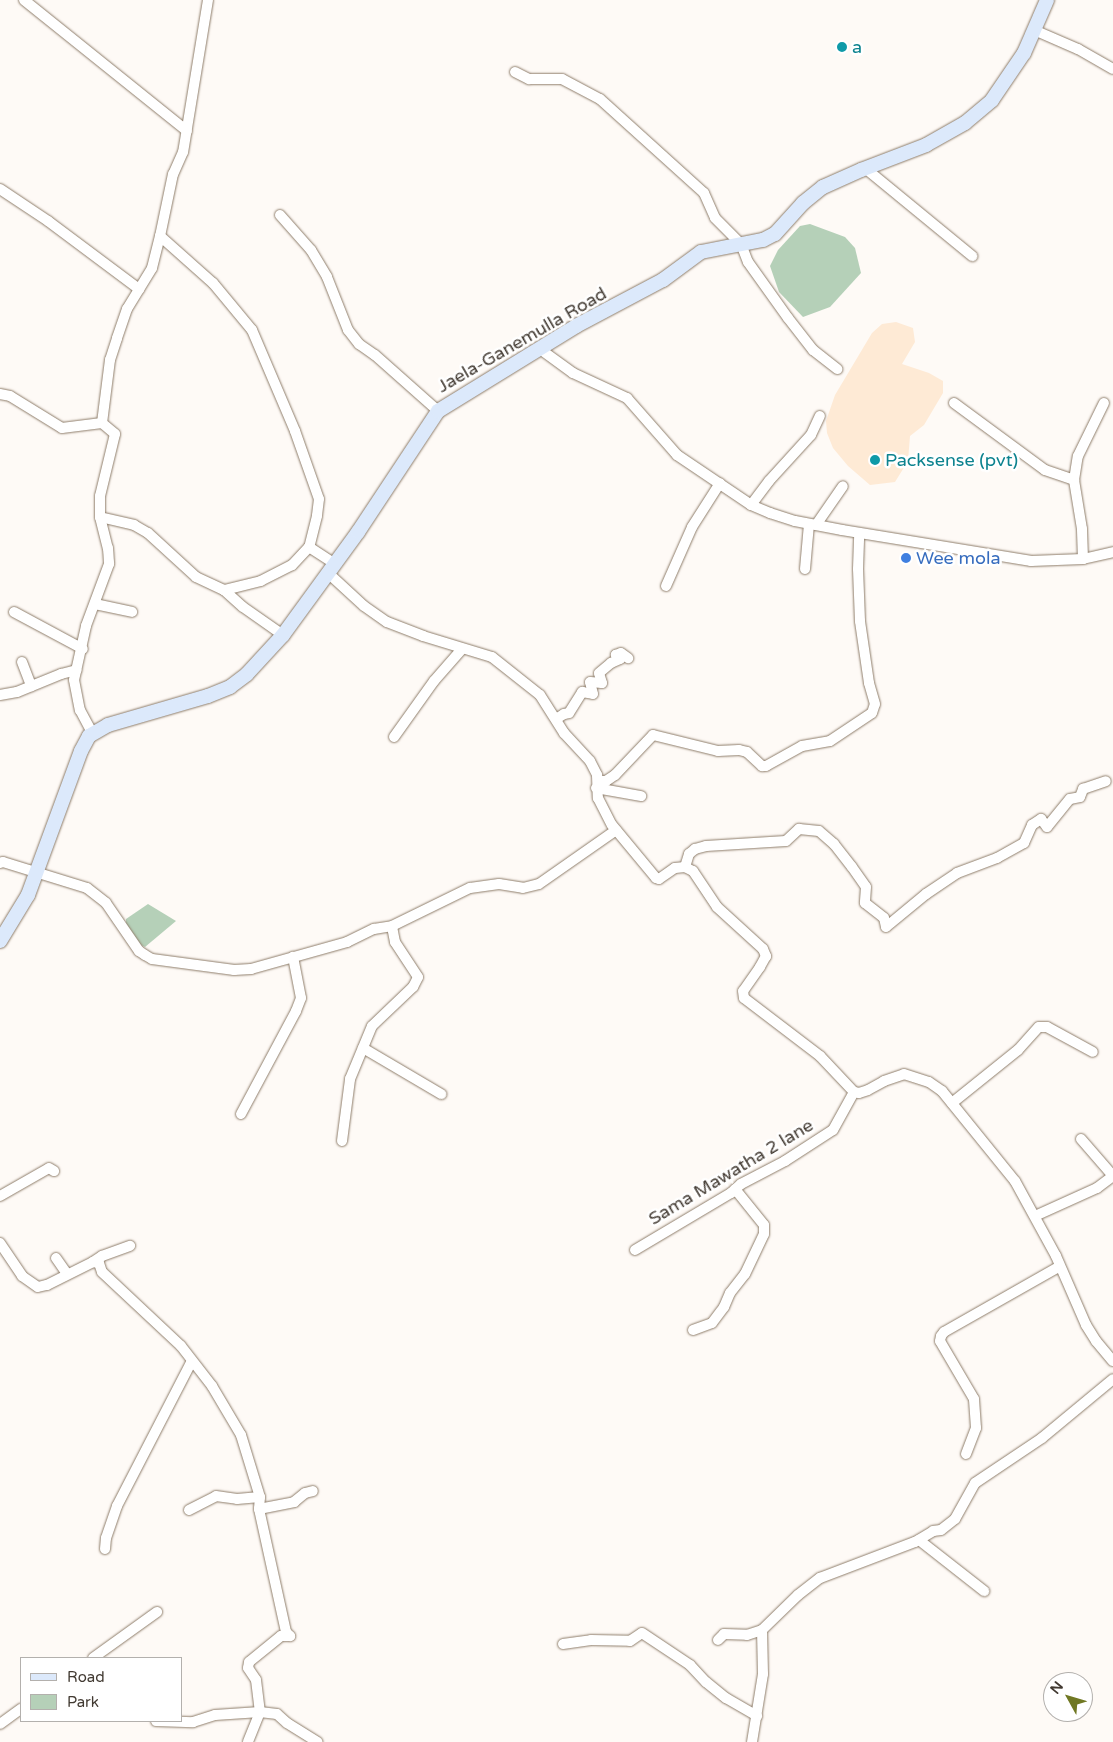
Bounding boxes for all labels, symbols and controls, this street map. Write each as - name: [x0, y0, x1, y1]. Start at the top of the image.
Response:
- place label: a: [852, 36, 862, 58]
- marker: a: [836, 41, 848, 53]
- street label: Jaela-Ganemulla Road: [433, 283, 611, 397]
- place label: Packsense (pvt): [885, 449, 1018, 471]
- marker: Packsense (pvt): [869, 454, 881, 466]
- place label: Wee mola: [916, 547, 1001, 569]
- marker: Wee mola: [900, 552, 912, 564]
- street label: Sama Mawatha 2 lane: [645, 1114, 817, 1230]
- legend: [20, 1657, 182, 1722]
- text: Road: [67, 1668, 105, 1686]
- north arrow: [1043, 1672, 1093, 1722]
- text: N: [1047, 1678, 1067, 1698]
- text: Park: [67, 1693, 99, 1711]

